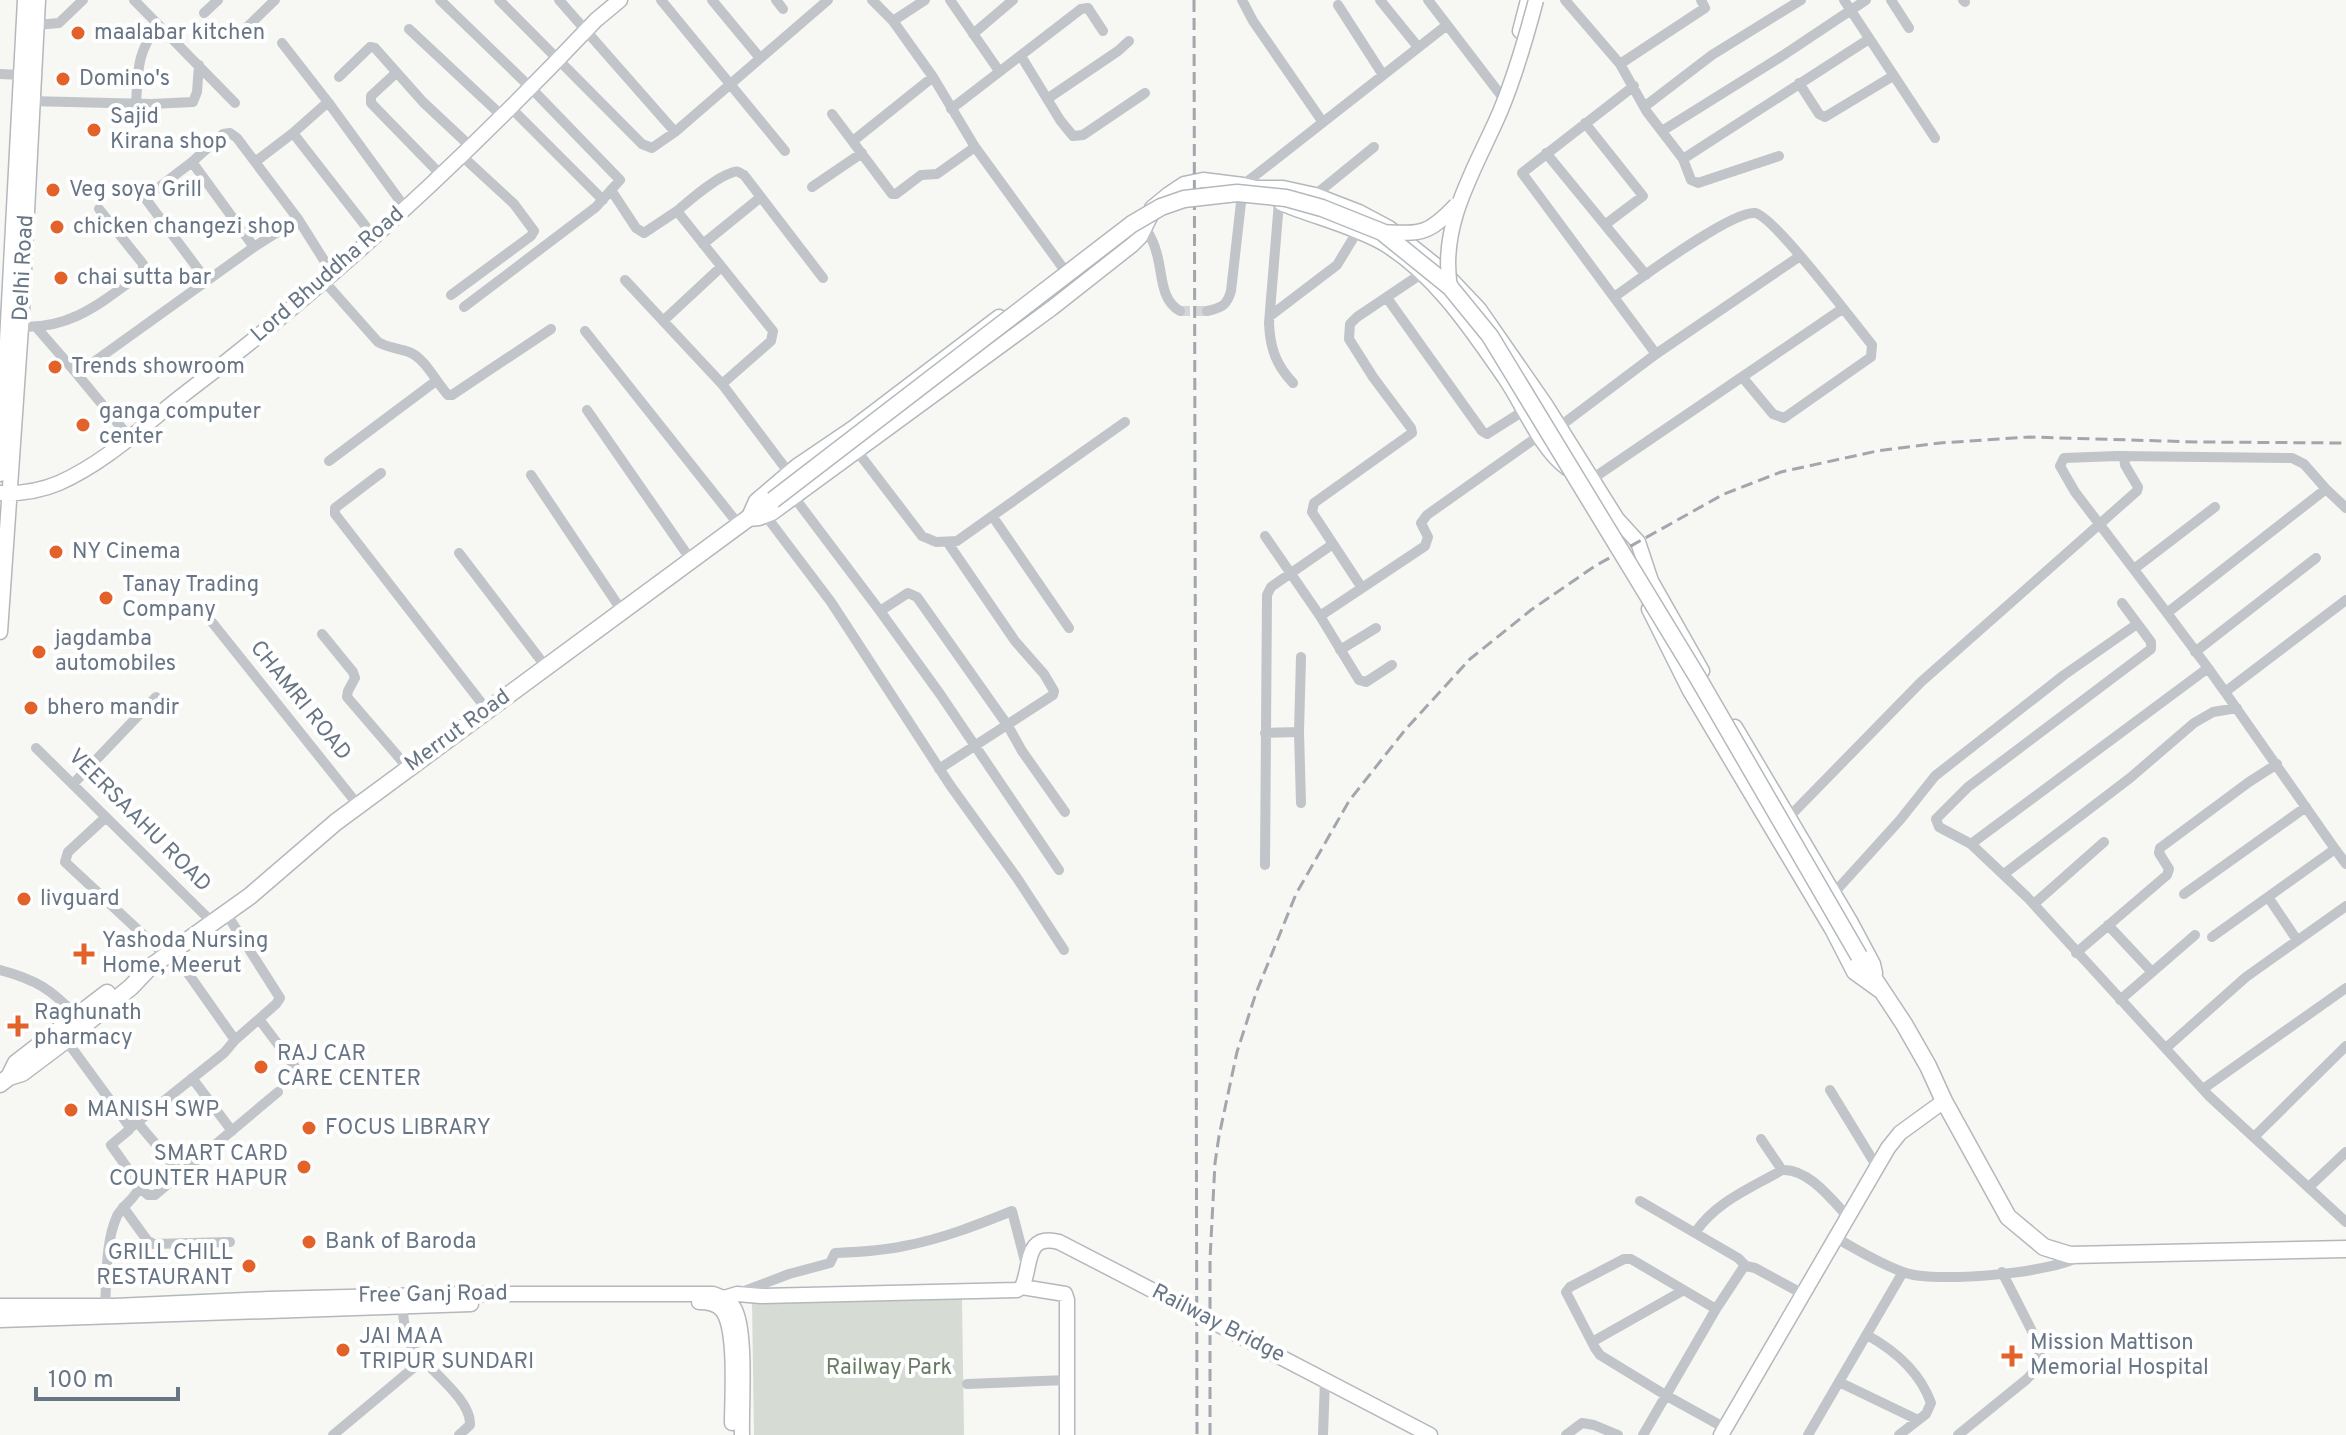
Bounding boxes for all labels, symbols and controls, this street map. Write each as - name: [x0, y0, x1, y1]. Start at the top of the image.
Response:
- place label: maalabar kitchen: [94, 20, 265, 47]
- marker: maalabar kitchen: [69, 24, 87, 42]
- place label: Domino's: [79, 66, 170, 93]
- marker: Domino's: [54, 70, 72, 88]
- place label: Sajid Kirana shop: [110, 104, 227, 156]
- marker: Sajid Kirana shop: [85, 121, 103, 139]
- place label: Veg soya Grill: [69, 177, 202, 204]
- marker: Veg soya Grill: [44, 181, 62, 199]
- street label: Lord Bhuddha Road: [246, 201, 410, 349]
- street label: Delhi Road: [8, 214, 40, 322]
- place label: chicken changezi shop: [73, 214, 295, 241]
- marker: chicken changezi shop: [48, 218, 66, 236]
- place label: chai sutta bar: [77, 265, 212, 292]
- marker: chai sutta bar: [52, 269, 70, 287]
- place label: Trends showroom: [71, 354, 245, 381]
- marker: Trends showroom: [46, 358, 64, 376]
- place label: ganga computer center: [99, 399, 262, 451]
- marker: ganga computer center: [74, 416, 92, 434]
- place label: NY Cinema: [72, 539, 180, 566]
- marker: NY Cinema: [47, 543, 65, 561]
- place label: Tanay Trading Company: [122, 572, 259, 624]
- marker: Tanay Trading Company: [97, 589, 115, 607]
- place label: jagdamba automobiles: [53, 626, 176, 678]
- street label: CHAMRI ROAD: [243, 636, 357, 766]
- marker: jagdamba automobiles: [30, 643, 48, 661]
- street label: Merrut Road: [400, 684, 516, 778]
- place label: bhero mandir: [47, 695, 180, 722]
- marker: bhero mandir: [22, 699, 40, 717]
- street label: VEERSAAHU ROAD: [62, 744, 216, 898]
- place label: livguard: [40, 886, 120, 913]
- marker: livguard: [15, 890, 33, 908]
- place label: Yashoda Nursing Home, Meerut: [102, 928, 268, 980]
- marker: Yashoda Nursing Home, Meerut: [73, 943, 95, 965]
- place label: Raghunath pharmacy: [34, 1000, 142, 1052]
- marker: Raghunath pharmacy: [9, 1017, 27, 1035]
- place label: RAJ CAR CARE CENTER: [277, 1041, 421, 1093]
- marker: RAJ CAR CARE CENTER: [252, 1058, 270, 1076]
- place label: MANISH SWP: [87, 1097, 219, 1124]
- marker: MANISH SWP: [62, 1101, 80, 1119]
- place label: FOCUS LIBRARY: [325, 1115, 491, 1142]
- marker: FOCUS LIBRARY: [300, 1119, 318, 1137]
- place label: SMART CARD COUNTER HAPUR: [109, 1141, 288, 1193]
- marker: SMART CARD COUNTER HAPUR: [295, 1158, 313, 1176]
- place label: Bank of Baroda: [325, 1229, 476, 1256]
- marker: Bank of Baroda: [300, 1233, 318, 1251]
- place label: GRILL CHILL RESTAURANT: [96, 1240, 233, 1292]
- marker: GRILL CHILL RESTAURANT: [240, 1257, 258, 1275]
- street label: Railway Bridge: [1147, 1279, 1289, 1369]
- street label: Free Ganj Road: [358, 1280, 508, 1310]
- place label: JAI MAA TRIPUR SUNDARI: [359, 1324, 534, 1376]
- place label: Mission Mattison Memorial Hospital: [2030, 1330, 2209, 1382]
- marker: JAI MAA TRIPUR SUNDARI: [334, 1341, 352, 1359]
- marker: Mission Mattison Memorial Hospital: [2001, 1345, 2023, 1367]
- scale bar: [36, 1351, 178, 1401]
- park label: Railway Park: [826, 1355, 952, 1382]
- text: 100 m: [48, 1366, 114, 1396]

